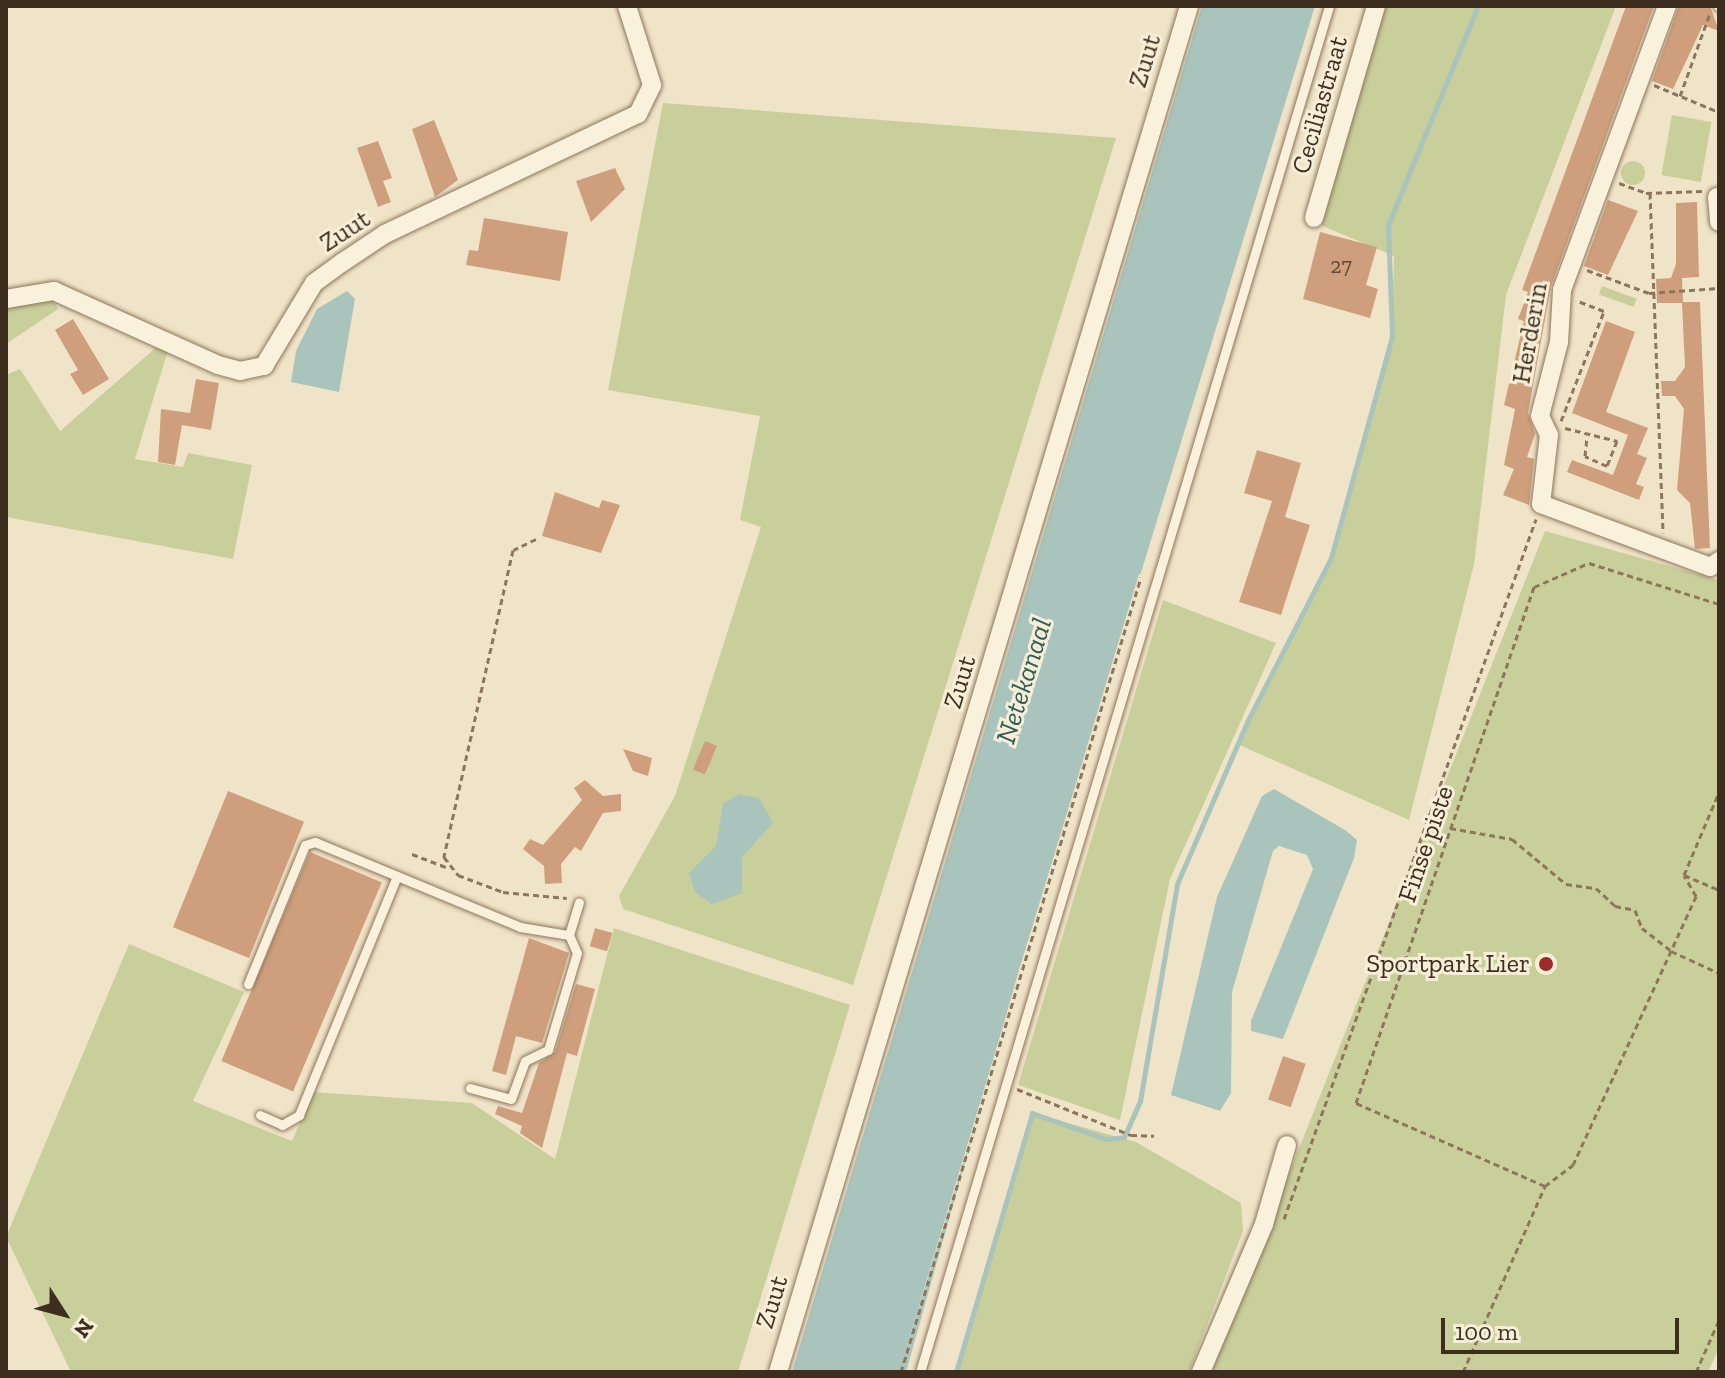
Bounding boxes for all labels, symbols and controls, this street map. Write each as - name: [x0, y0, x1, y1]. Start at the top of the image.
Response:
- street label: Zuut: [1122, 31, 1168, 91]
- street label: Ceciliastraat: [1285, 33, 1355, 177]
- street label: Zuut: [314, 203, 376, 259]
- house number: 27: [1330, 253, 1352, 279]
- street label: Herderin: [1506, 280, 1554, 386]
- water label: Netekanaal: [989, 614, 1059, 748]
- street label: Zuut: [937, 652, 983, 712]
- street label: Finse piste: [1392, 782, 1460, 906]
- place label: Sportpark Lier: [1366, 948, 1530, 980]
- marker: Sportpark Lier: [1537, 955, 1555, 973]
- street label: Zuut: [749, 1272, 795, 1332]
- north arrow: [24, 1274, 104, 1354]
- scale bar: [1445, 1302, 1683, 1352]
- text: N: [68, 1314, 100, 1343]
- text: 100 m: [1455, 1317, 1518, 1346]

